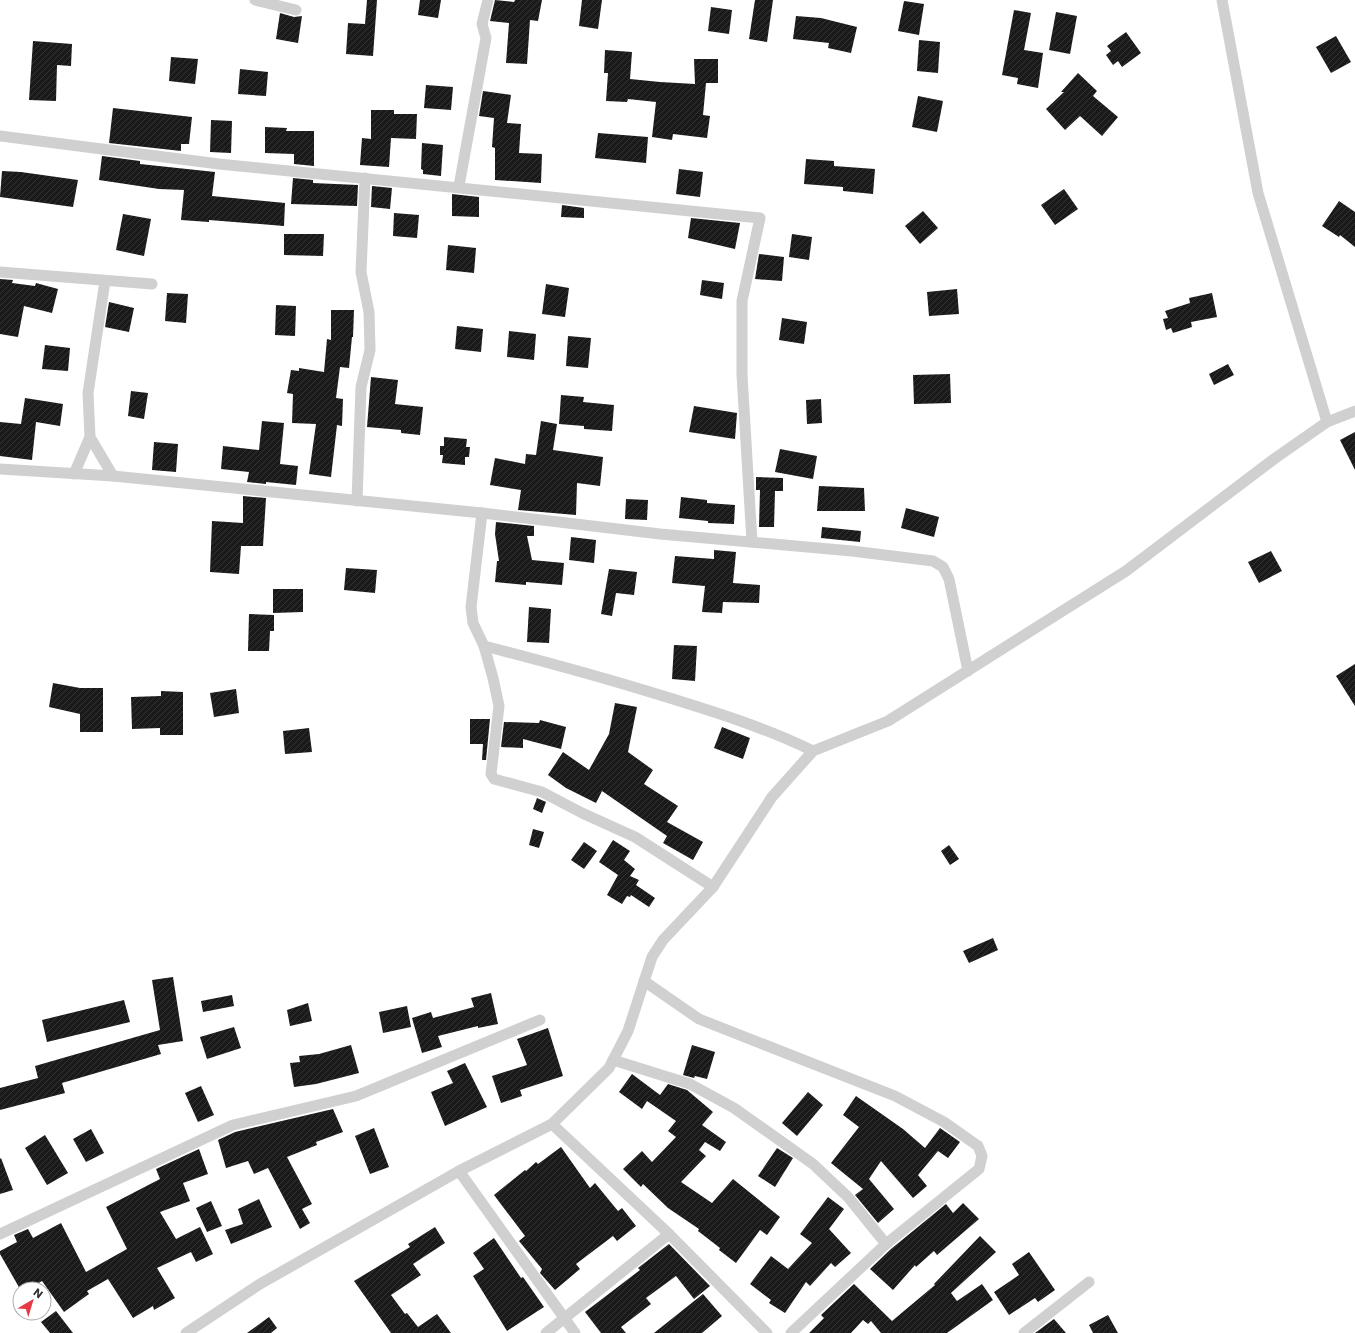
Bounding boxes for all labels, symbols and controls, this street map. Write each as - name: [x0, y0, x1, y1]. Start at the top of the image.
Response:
- north arrow: [12, 1281, 52, 1321]
- text: N: [30, 1284, 46, 1302]

